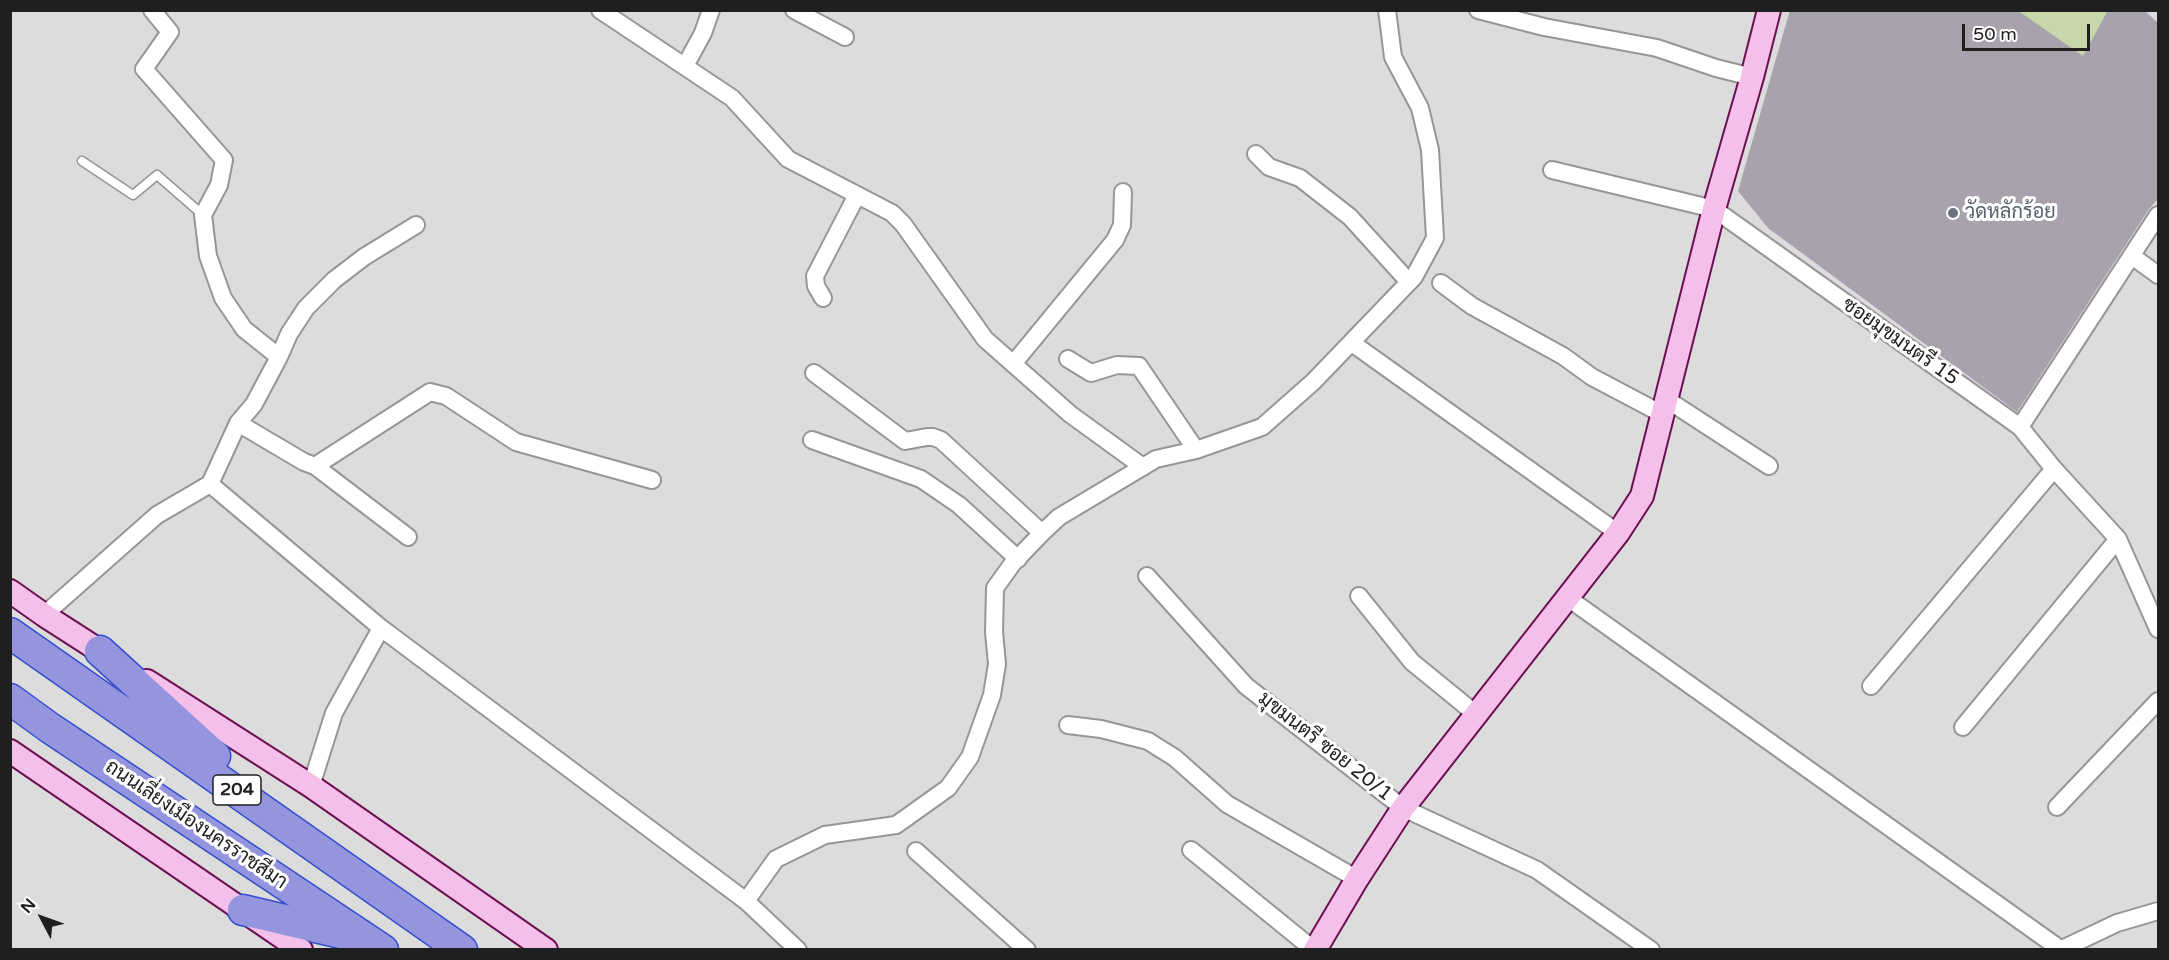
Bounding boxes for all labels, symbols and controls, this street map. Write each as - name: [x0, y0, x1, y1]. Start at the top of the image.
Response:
- scale bar: [1965, 12, 2092, 50]
- text: 50 m: [1973, 23, 2017, 45]
- place label: วัดหลักร้อย: [1965, 201, 2056, 225]
- marker: วัดหลักร้อย: [1946, 206, 1960, 220]
- street label: ซอยมุขมนตรี 15: [1837, 293, 1963, 391]
- street label: มุขมนตรี ซอย 20/1: [1253, 687, 1397, 807]
- street label: ถนนเลี่ยงเมืองนครราชสีมา: [100, 755, 292, 895]
- road number: 204: [213, 775, 261, 805]
- north arrow: [12, 888, 72, 948]
- text: N: [17, 895, 40, 918]

